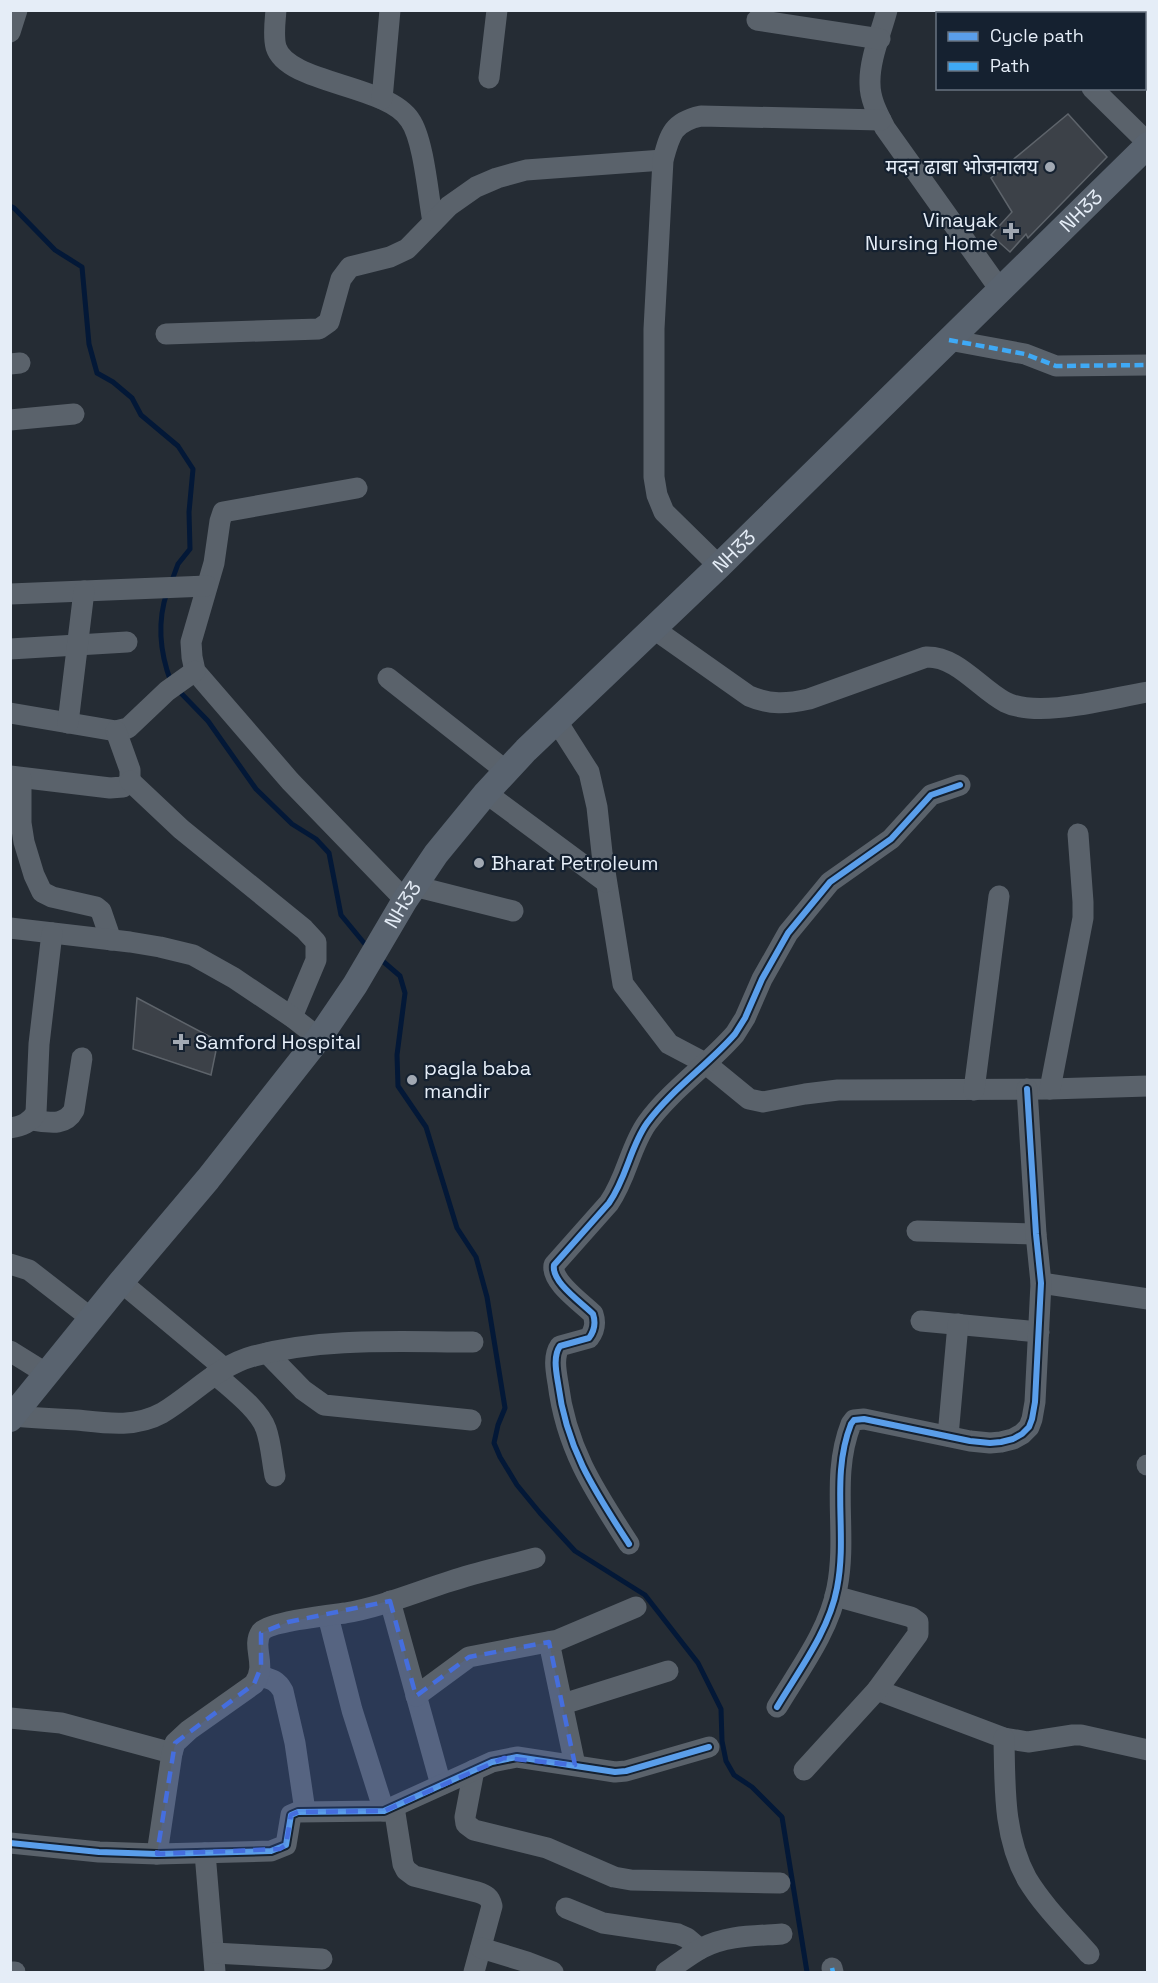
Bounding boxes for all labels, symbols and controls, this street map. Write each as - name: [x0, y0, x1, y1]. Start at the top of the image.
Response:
- legend: [936, 12, 1146, 90]
- text: Cycle path: [990, 24, 1084, 47]
- text: Path: [990, 54, 1030, 77]
- place label: मदन ढाबा भोजनालय: [885, 154, 1038, 180]
- marker: मदन ढाबा भोजनालय: [1043, 160, 1057, 174]
- street label: NH33: [1054, 184, 1108, 238]
- place label: Vinayak Nursing Home: [865, 207, 998, 256]
- marker: Vinayak Nursing Home: [1002, 222, 1020, 240]
- street label: NH33: [707, 524, 761, 578]
- place label: Bharat Petroleum: [491, 850, 658, 876]
- marker: Bharat Petroleum: [472, 856, 486, 870]
- street label: NH33: [378, 876, 427, 933]
- place label: Samford Hospital: [195, 1029, 361, 1055]
- marker: Samford Hospital: [172, 1033, 190, 1051]
- place label: pagla baba mandir: [424, 1055, 531, 1104]
- marker: pagla baba mandir: [405, 1073, 419, 1087]

